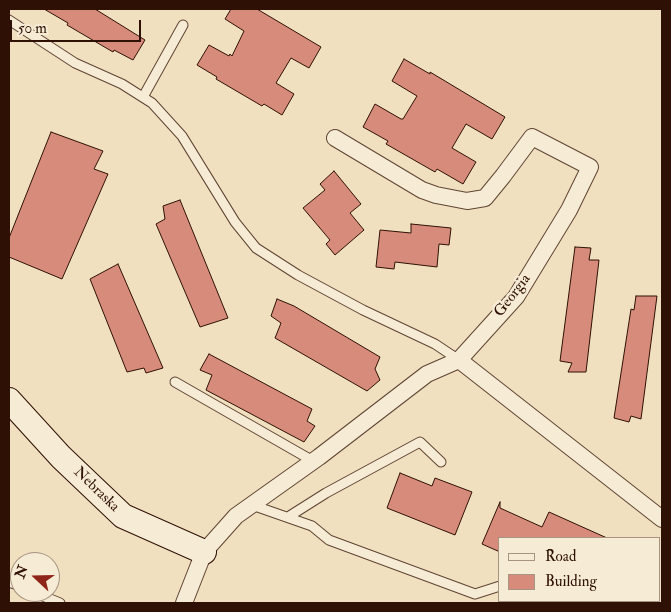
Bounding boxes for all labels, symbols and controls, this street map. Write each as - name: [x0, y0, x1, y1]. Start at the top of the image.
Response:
- scale bar: [12, 10, 144, 42]
- text: 50 m: [18, 19, 47, 38]
- street label: Georgia: [491, 271, 535, 321]
- street label: Nebraska: [69, 464, 123, 516]
- legend: [498, 537, 661, 602]
- text: Road: [545, 547, 576, 566]
- north arrow: [10, 552, 60, 602]
- text: N: [11, 563, 32, 581]
- text: Building: [545, 572, 597, 591]

